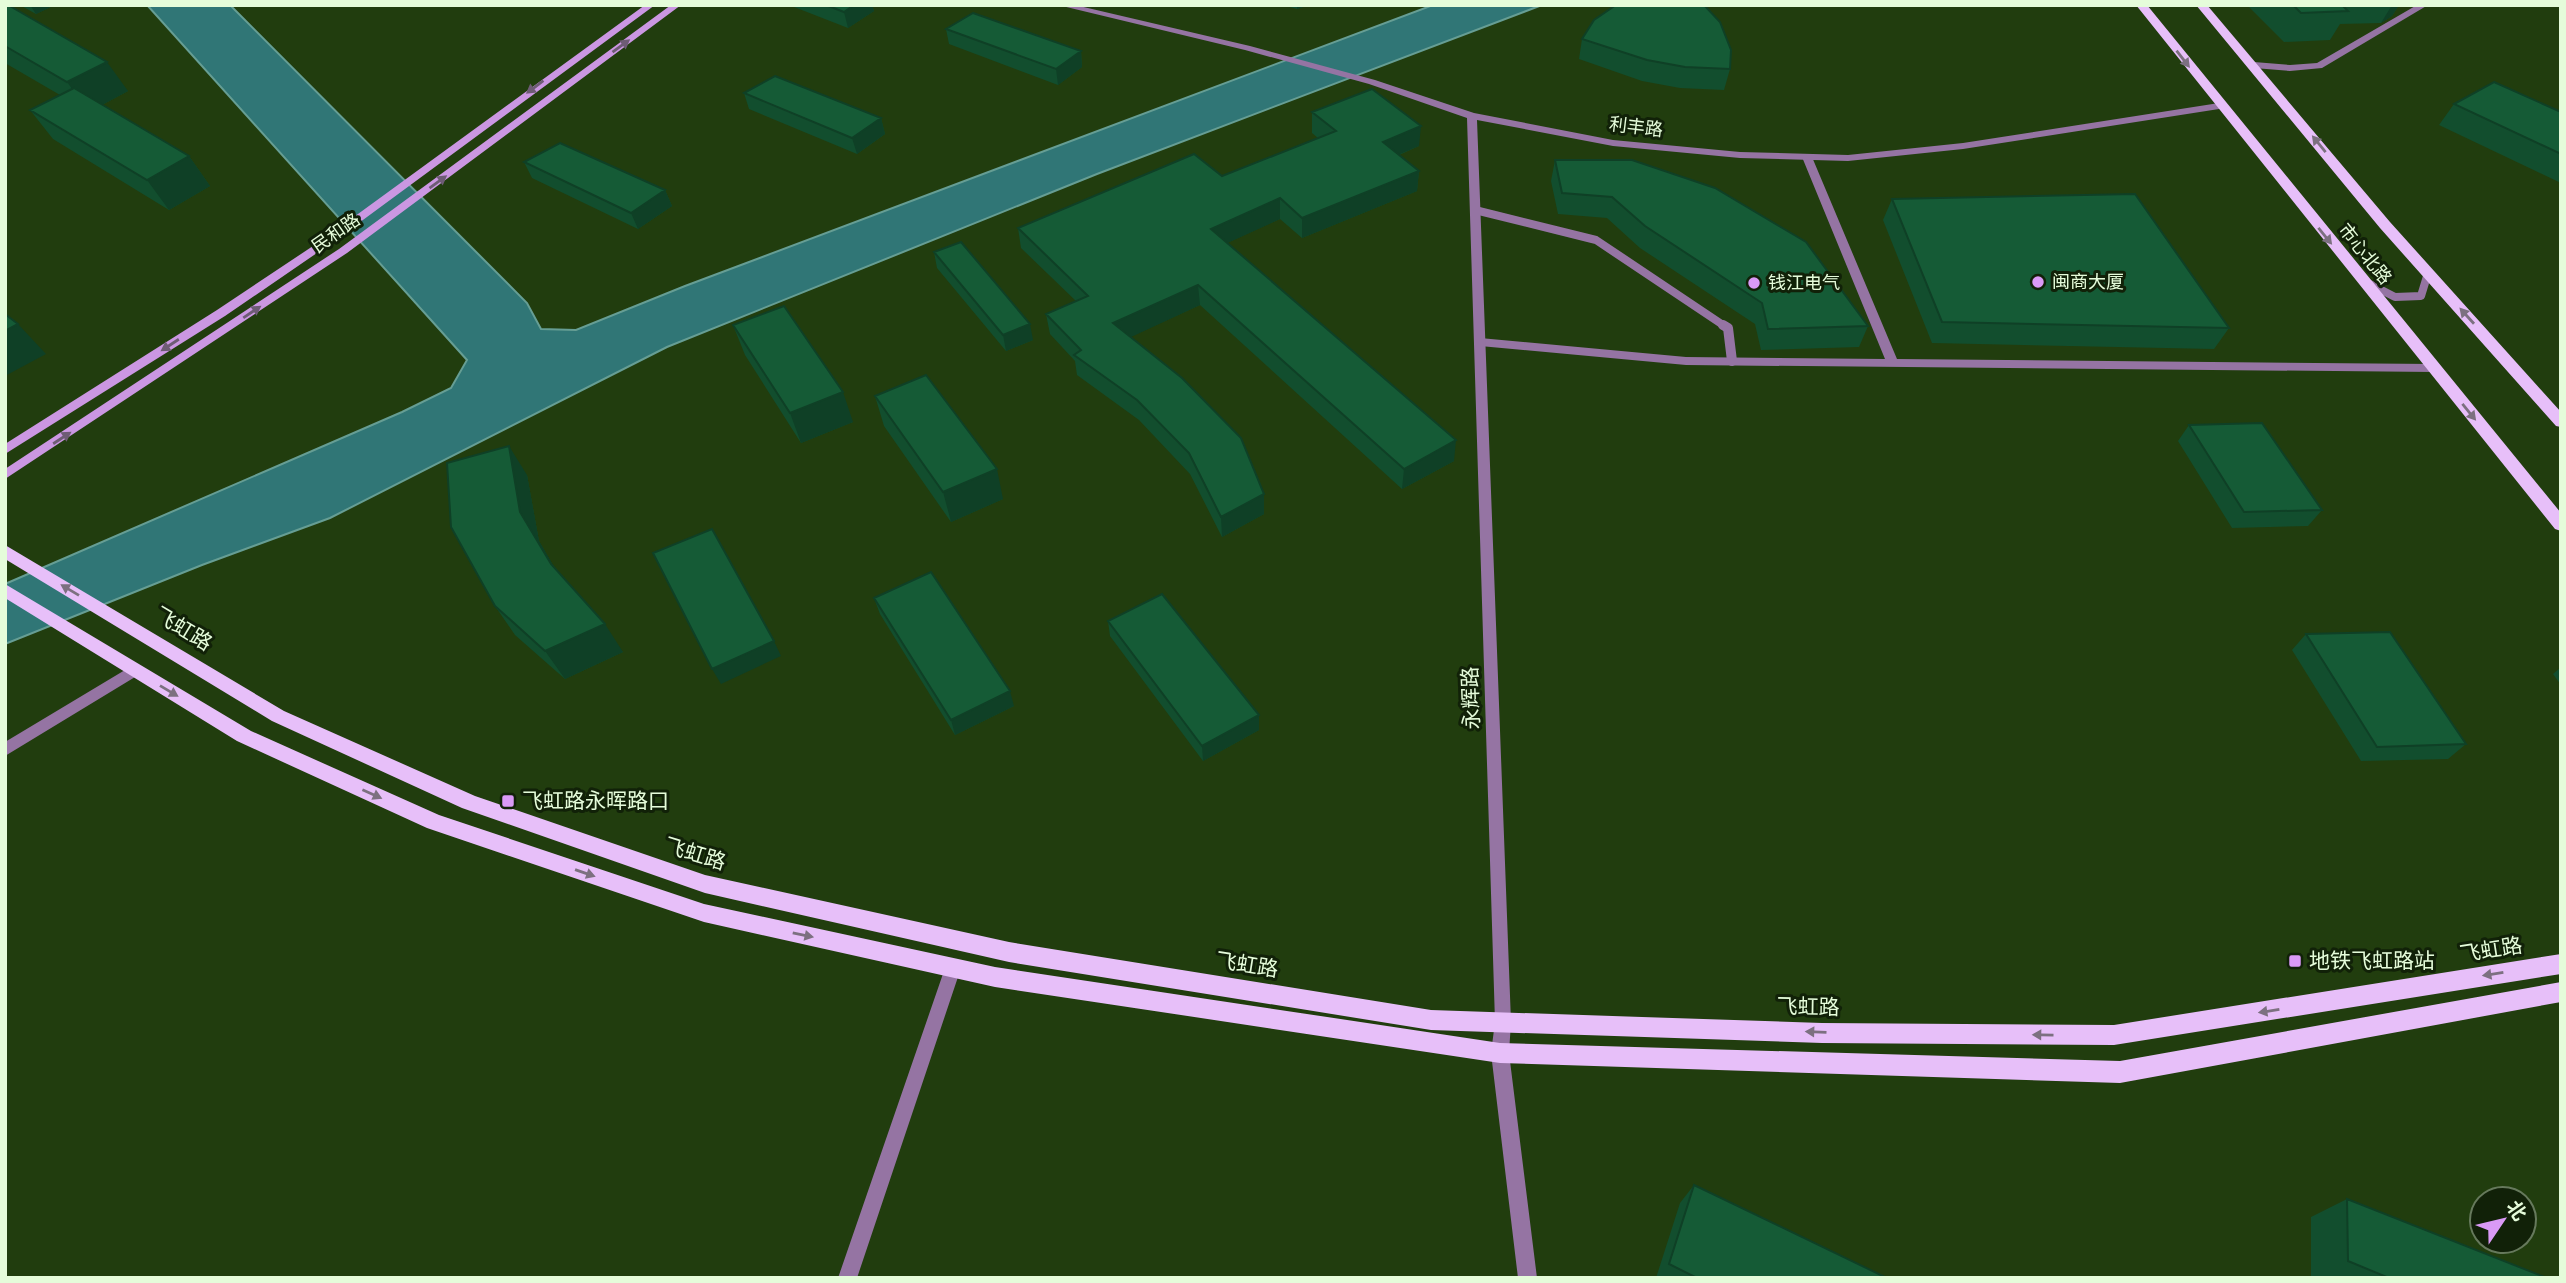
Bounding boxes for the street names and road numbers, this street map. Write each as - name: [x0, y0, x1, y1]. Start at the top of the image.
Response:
- street label: 利丰路: [1608, 114, 1664, 143]
- street label: 民和路: [308, 209, 366, 259]
- street label: 市心北路: [2332, 220, 2395, 290]
- street label: 飞虹路: [148, 602, 216, 658]
- street label: 永辉路: [1458, 666, 1487, 730]
- street label: 飞虹路: [660, 833, 729, 878]
- street label: 飞虹路: [2458, 933, 2524, 970]
- street label: 飞虹路: [1214, 948, 1280, 985]
- street label: 飞虹路: [1776, 994, 1840, 1023]

